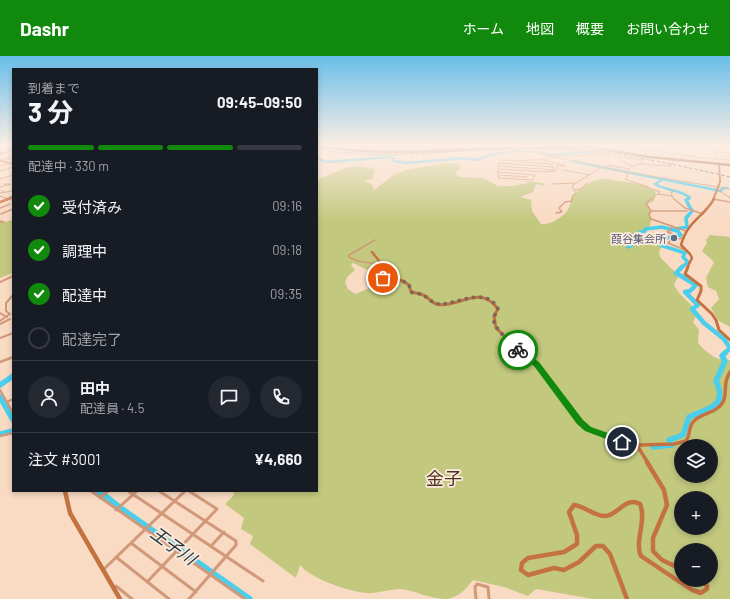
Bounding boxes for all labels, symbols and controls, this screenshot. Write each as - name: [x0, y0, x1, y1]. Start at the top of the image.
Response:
- text: Dashr: [20, 17, 69, 40]
- text: ホーム: [462, 20, 504, 37]
- text: 地図: [526, 20, 554, 37]
- text: 概要: [576, 20, 604, 37]
- text: お問い合わせ: [626, 20, 710, 37]
- text: 到着まで: [28, 80, 80, 96]
- text: 09:45–09:50: [217, 93, 302, 111]
- text: 3 分: [28, 96, 73, 127]
- text: 配達中 · 330 m: [28, 158, 109, 174]
- icon: check: [28, 195, 50, 217]
- text: 受付済み: [62, 198, 122, 216]
- text: 09:16: [272, 198, 302, 214]
- place label: 葭谷集会所: [611, 232, 667, 245]
- marker: 葭谷集会所: [669, 233, 679, 243]
- icon: check: [28, 239, 50, 261]
- text: 調理中: [62, 242, 107, 260]
- text: 09:18: [272, 242, 302, 258]
- pin: [366, 261, 400, 295]
- icon: bag: [372, 267, 394, 289]
- icon: check: [28, 283, 50, 305]
- text: 配達中: [62, 286, 107, 304]
- text: 09:35: [270, 286, 302, 302]
- text: 配達完了: [62, 330, 122, 348]
- courier: [498, 330, 538, 370]
- icon: bike: [507, 339, 529, 361]
- button: person: [28, 376, 70, 418]
- button: chat: [208, 376, 250, 418]
- button: phone: [260, 376, 302, 418]
- text: 田中: [80, 379, 110, 397]
- text: 配達員 · 4.5: [80, 400, 144, 416]
- pin: [605, 425, 639, 459]
- icon: home: [611, 431, 633, 453]
- map controls: [674, 439, 718, 587]
- button: layers: [674, 439, 718, 483]
- text: 注文 #3001: [28, 450, 100, 468]
- text: ¥4,660: [254, 450, 302, 468]
- district label: 金子: [426, 467, 462, 489]
- button: +: [674, 491, 718, 535]
- water label: 王子川: [147, 522, 202, 569]
- button: −: [674, 543, 718, 587]

